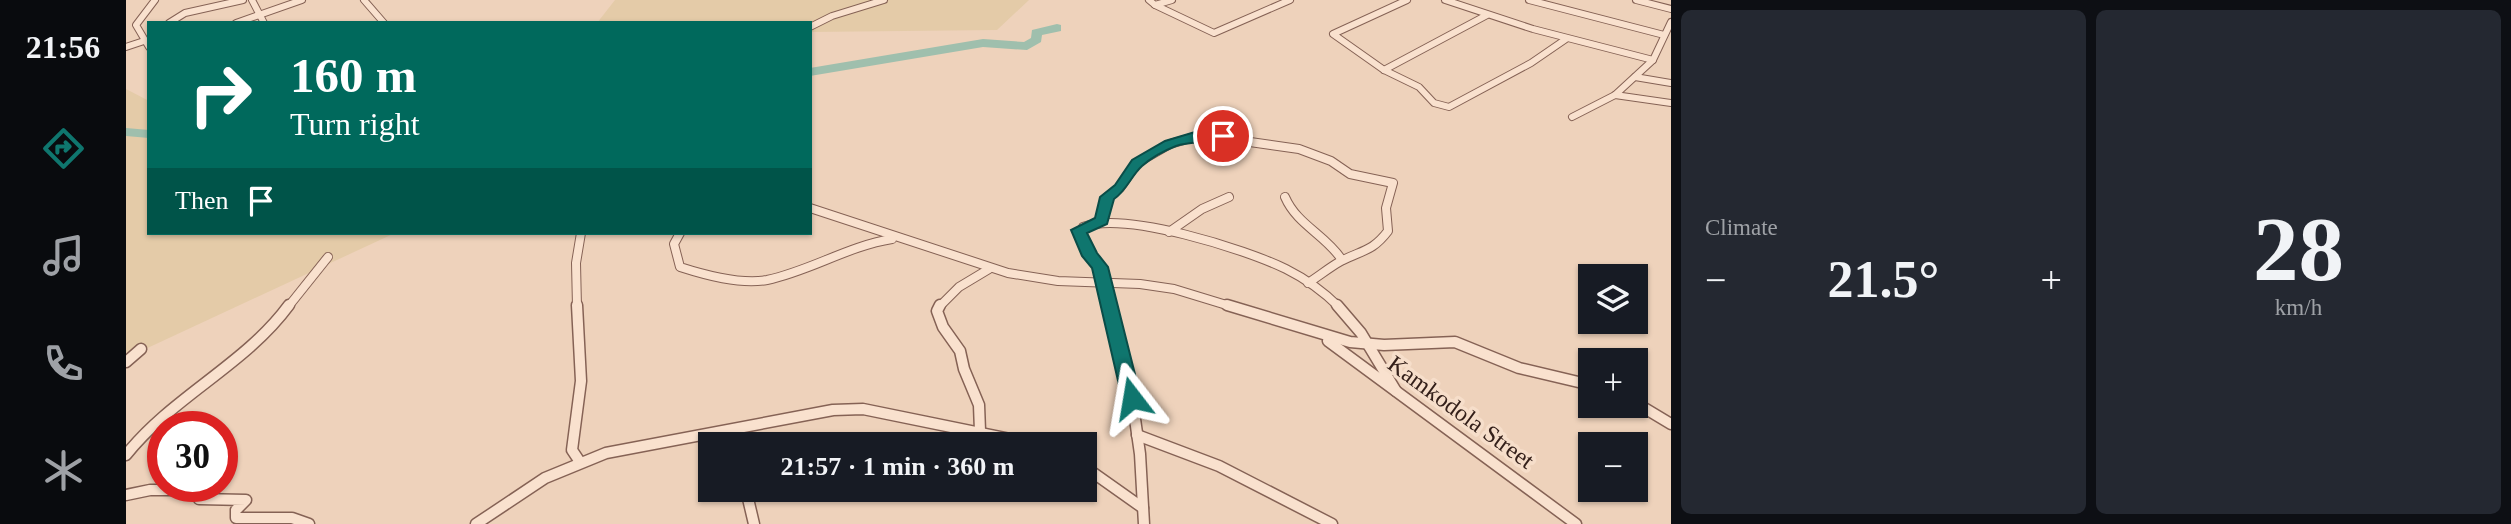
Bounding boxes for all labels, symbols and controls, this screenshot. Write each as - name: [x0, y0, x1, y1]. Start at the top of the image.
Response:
- text: 21:56: [26, 29, 100, 65]
- text: 160 m: [290, 48, 417, 103]
- icon: right: [175, 49, 266, 140]
- text: Turn right: [290, 106, 420, 142]
- pin: [1193, 106, 1253, 166]
- icon: arrive: [1204, 117, 1242, 155]
- icon: directions: [39, 124, 88, 173]
- icon: arrive: [242, 182, 280, 220]
- text: Then: [175, 186, 228, 215]
- text: 28: [2253, 199, 2344, 300]
- text: Climate: [1705, 215, 1778, 240]
- icon: music: [39, 231, 88, 280]
- text: 21.5°: [1828, 251, 1939, 308]
- text: −: [1705, 259, 1726, 301]
- text: +: [2041, 259, 2062, 301]
- map controls: [1578, 264, 1648, 502]
- button: layers: [1578, 264, 1648, 334]
- text: km/h: [2275, 295, 2322, 320]
- icon: phone: [39, 339, 88, 388]
- button: +: [1578, 348, 1648, 418]
- street label: Kamkodola Street: [1383, 350, 1539, 474]
- position arrow: [1095, 361, 1169, 435]
- speed limit sign: 30: [147, 411, 238, 502]
- button: −: [1578, 432, 1648, 502]
- icon: climate: [39, 446, 88, 495]
- text: 21:57 · 1 min · 360 m: [781, 452, 1015, 481]

